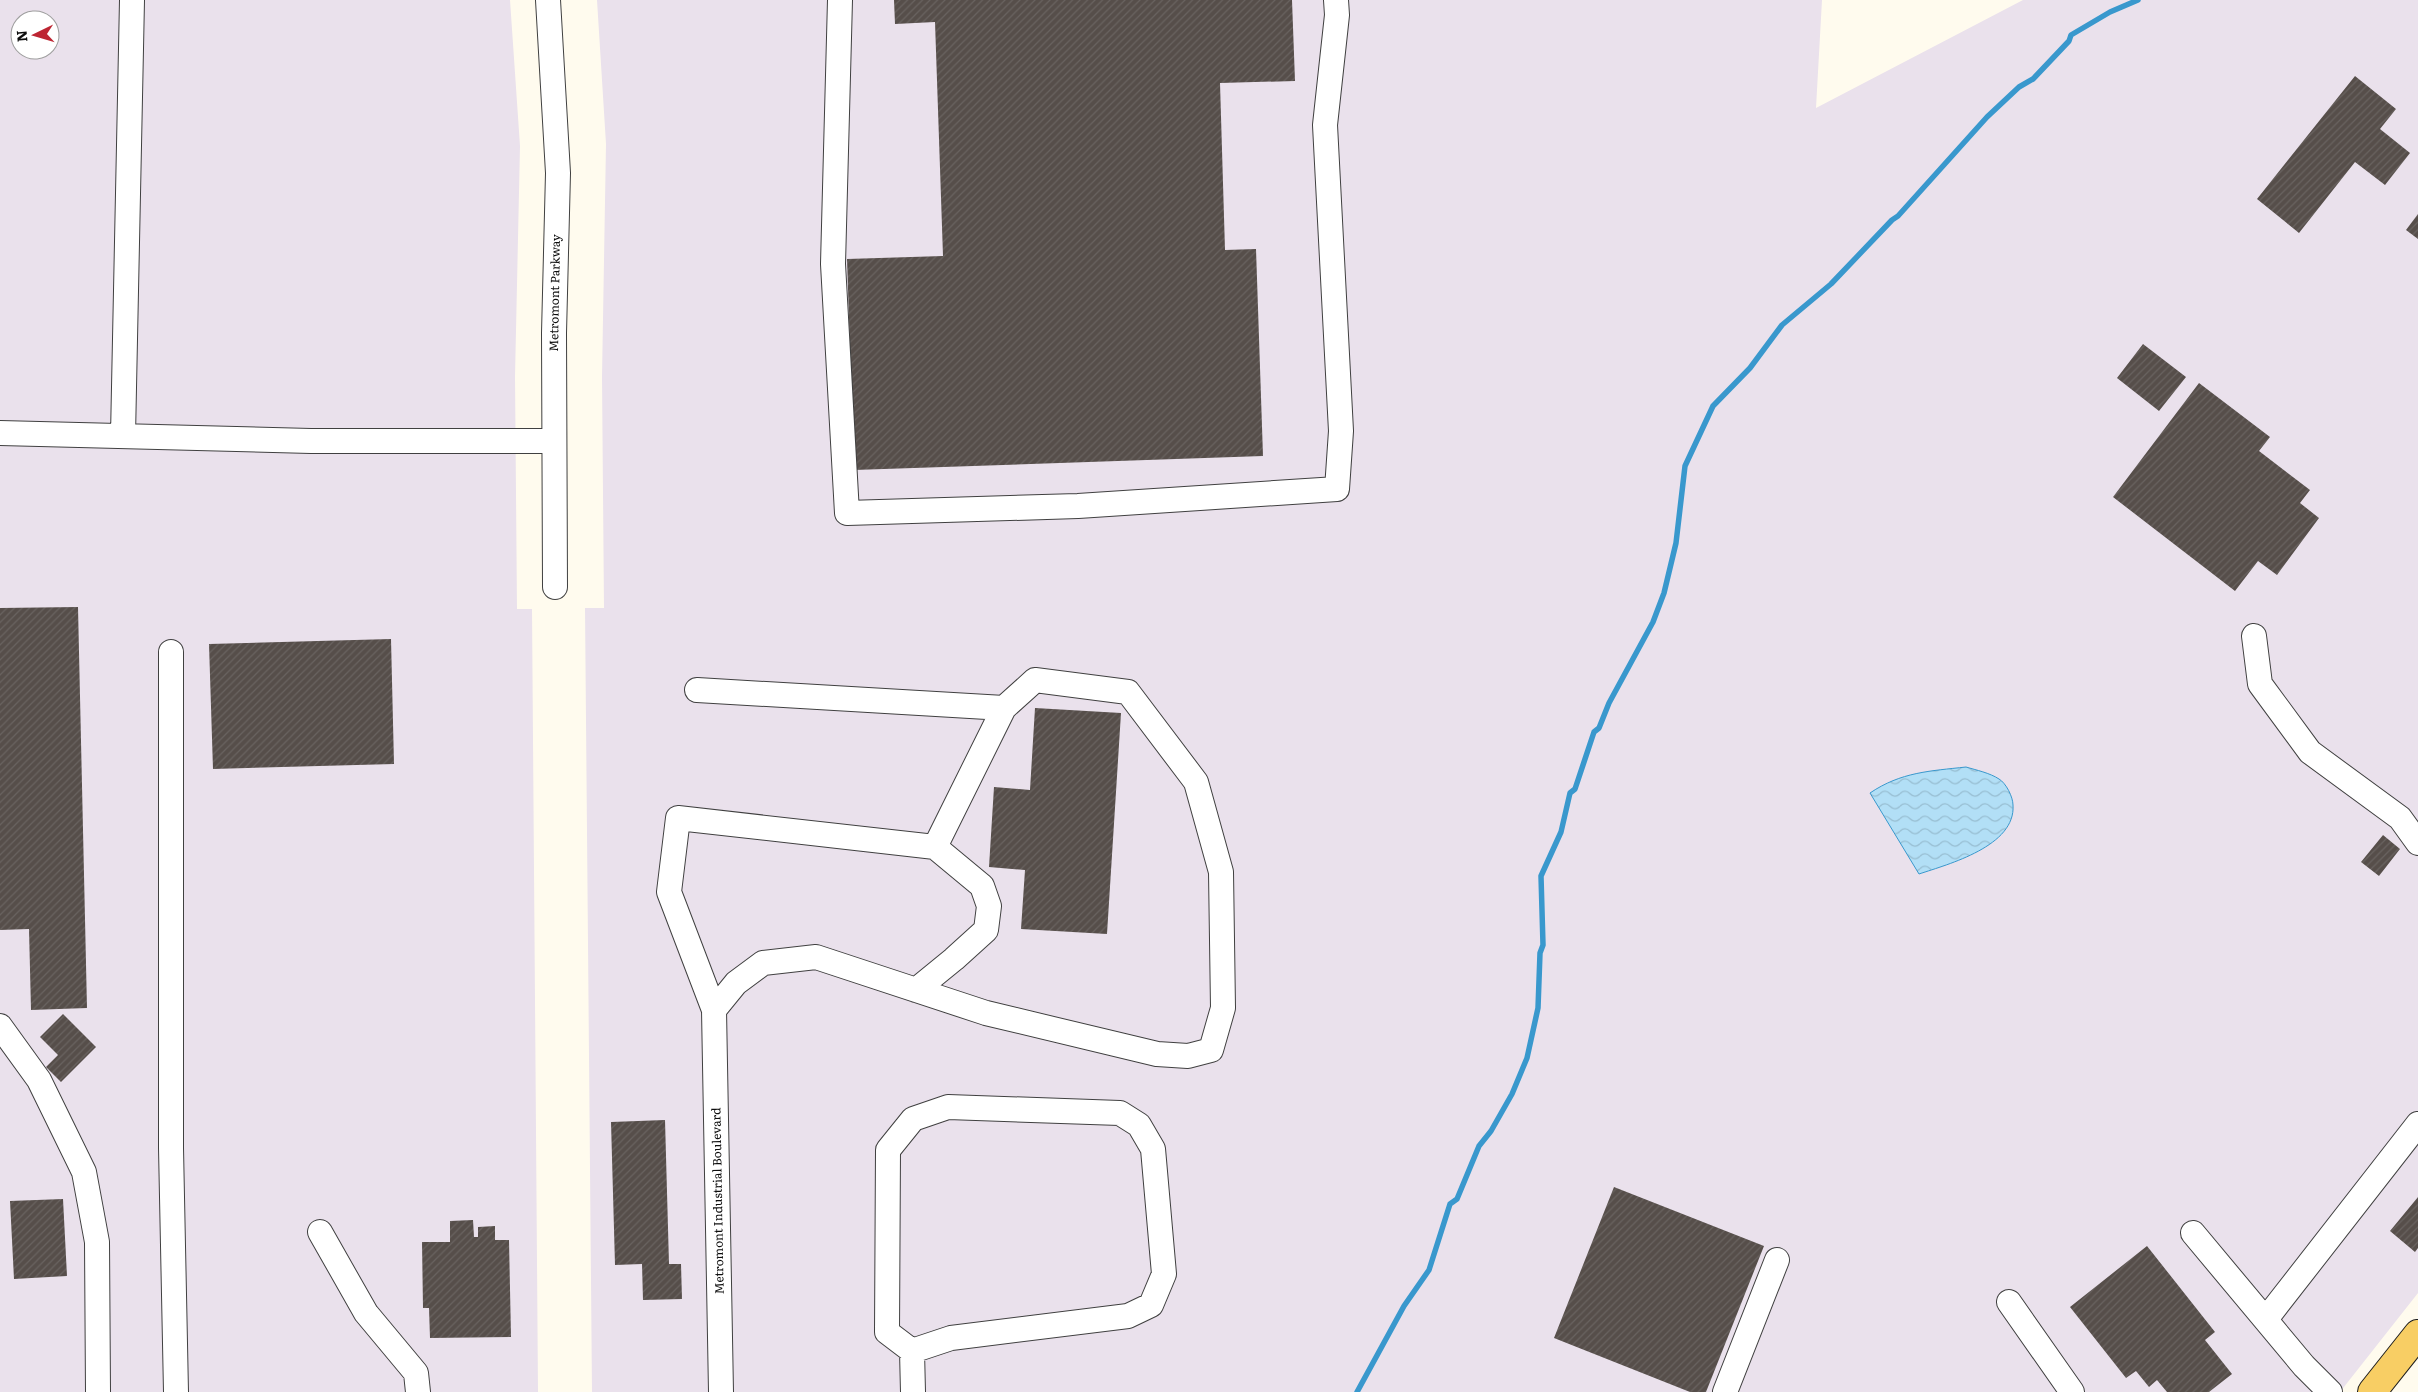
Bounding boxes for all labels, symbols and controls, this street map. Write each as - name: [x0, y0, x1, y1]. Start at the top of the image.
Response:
- north arrow: [10, 10, 60, 60]
- text: N: [11, 29, 32, 43]
- street label: Metromont Parkway: [544, 234, 564, 352]
- street label: Metromont Industrial Boulevard: [706, 1107, 728, 1295]

